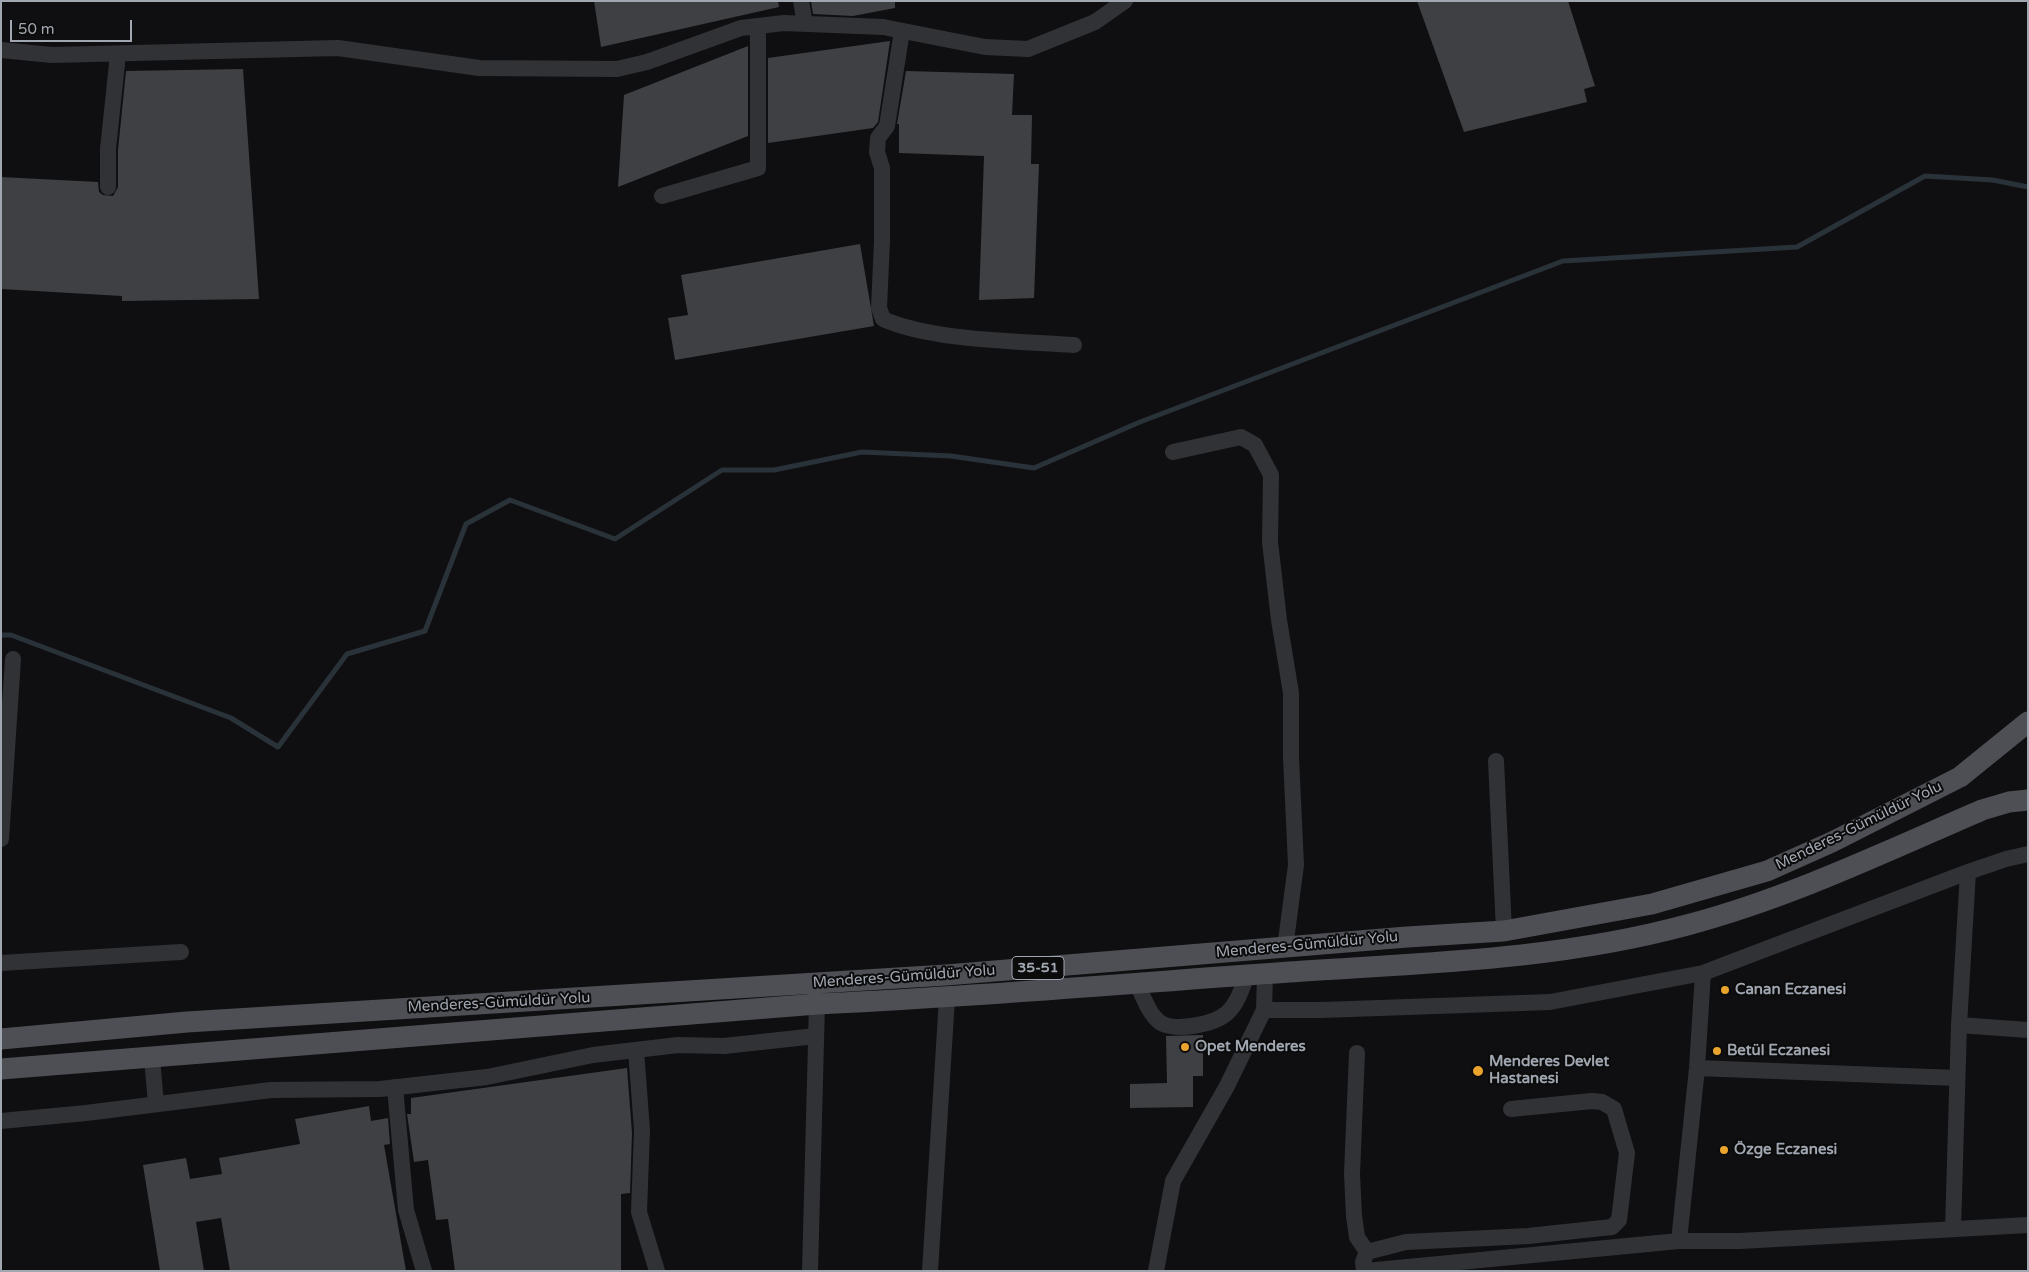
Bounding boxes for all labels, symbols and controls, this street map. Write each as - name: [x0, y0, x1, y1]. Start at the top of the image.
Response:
- scale bar: [12, 10, 135, 42]
- text: 50 m: [18, 20, 55, 38]
- street label: Menderes-Gümüldür Yolu: [1773, 778, 1945, 874]
- street label: Menderes-Gümüldür Yolu: [1215, 928, 1399, 962]
- road number: 35-51: [1012, 956, 1064, 980]
- street label: Menderes-Gümüldür Yolu: [812, 962, 996, 992]
- place label: Canan Eczanesi: [1735, 981, 1846, 999]
- marker: Canan Eczanesi: [1719, 984, 1731, 996]
- street label: Menderes-Gümüldür Yolu: [407, 989, 591, 1017]
- place label: Opet Menderes: [1195, 1038, 1306, 1056]
- marker: Opet Menderes: [1179, 1041, 1191, 1053]
- place label: Betül Eczanesi: [1727, 1042, 1830, 1060]
- marker: Betül Eczanesi: [1711, 1045, 1723, 1057]
- place label: Menderes Devlet Hastanesi: [1489, 1053, 1609, 1088]
- marker: Menderes Devlet Hastanesi: [1471, 1064, 1485, 1078]
- place label: Özge Eczanesi: [1734, 1141, 1837, 1159]
- marker: Özge Eczanesi: [1718, 1144, 1730, 1156]

